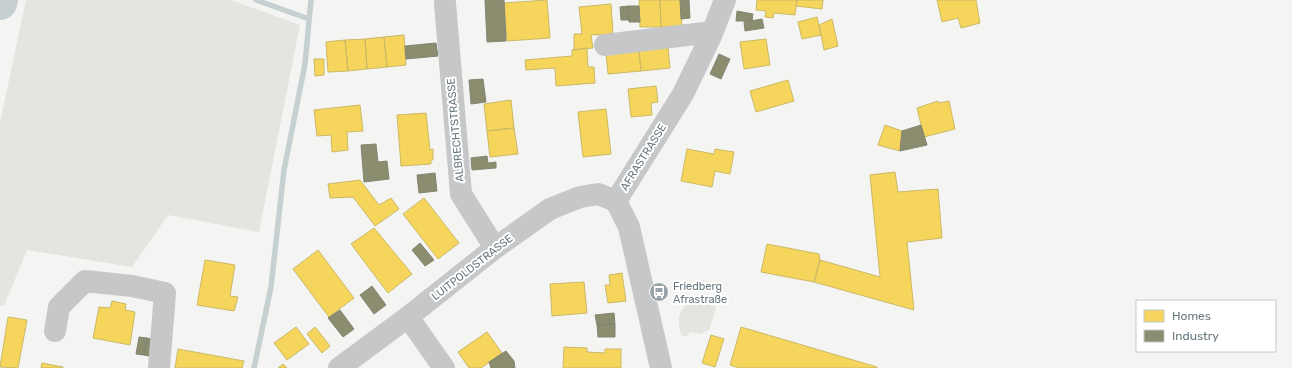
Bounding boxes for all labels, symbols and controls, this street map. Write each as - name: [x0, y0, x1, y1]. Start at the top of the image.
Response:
- street label: ALBRECHTSTRASSE: [444, 77, 467, 182]
- street label: AFRASTRASSE: [618, 121, 669, 193]
- street label: LUITPOLDSTRASSE: [429, 232, 516, 303]
- place label: Friedberg Afrastraße: [673, 280, 727, 306]
- bus stop icon: Friedberg Afrastraße: [648, 281, 670, 303]
- legend: [1136, 300, 1276, 352]
- text: Homes: [1172, 309, 1211, 323]
- text: Industry: [1172, 329, 1219, 343]

